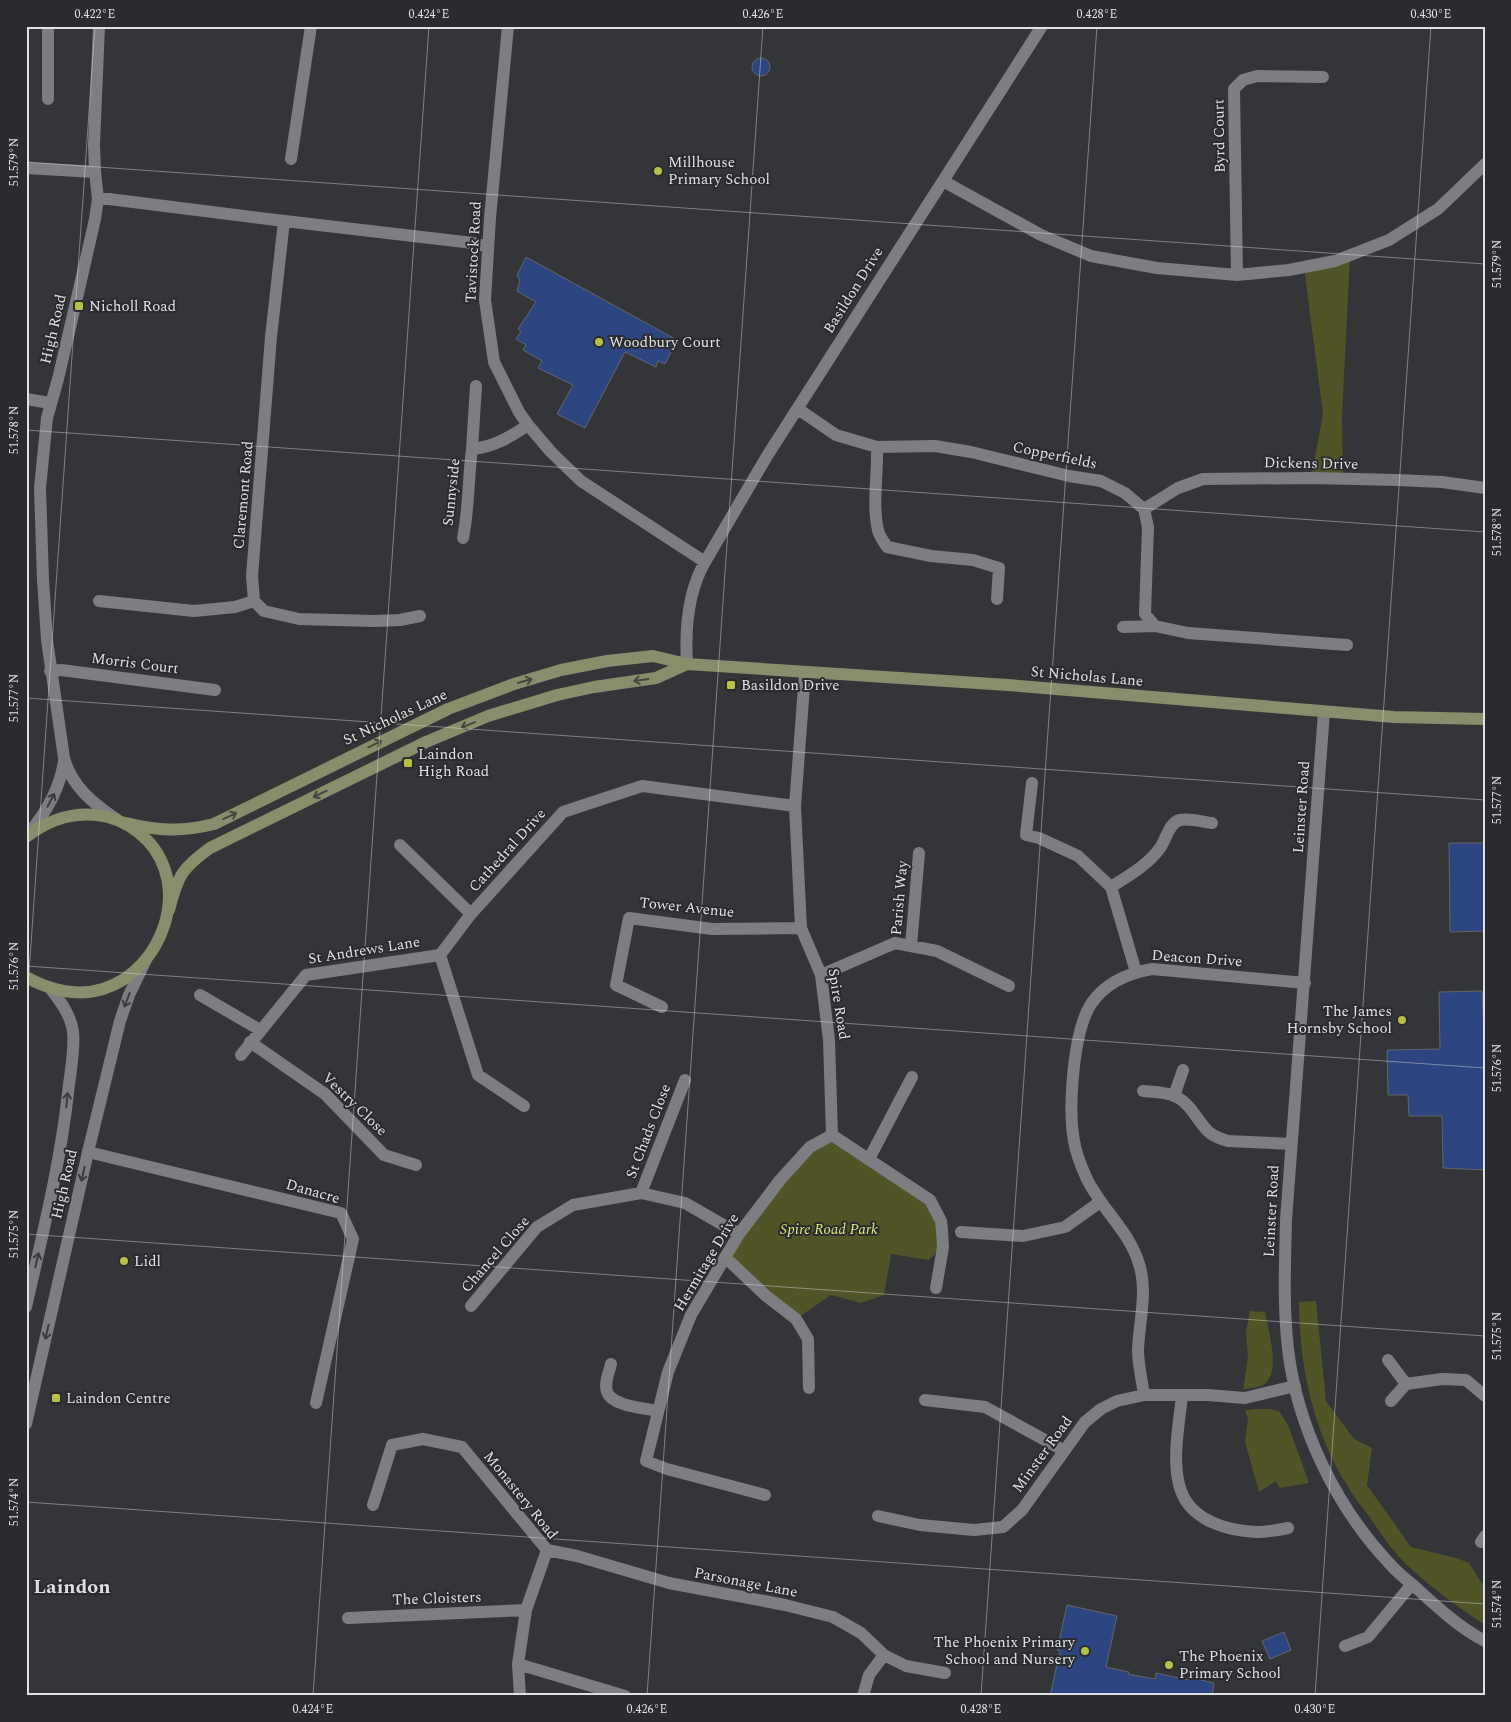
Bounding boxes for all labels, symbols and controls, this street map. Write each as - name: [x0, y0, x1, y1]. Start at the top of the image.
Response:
- text: 0.422°E: [75, 5, 115, 24]
- text: 0.424°E: [409, 5, 449, 24]
- text: 0.426°E: [743, 5, 783, 24]
- text: 0.428°E: [1077, 5, 1117, 24]
- text: 0.430°E: [1411, 5, 1451, 24]
- street label: Byrd Court: [1207, 99, 1232, 173]
- text: 51.579°N: [5, 138, 24, 186]
- place label: Millhouse Primary School: [668, 151, 770, 191]
- marker: Millhouse Primary School: [652, 165, 664, 177]
- street label: Tavistock Road: [459, 201, 488, 303]
- text: 51.579°N: [1488, 240, 1507, 288]
- street label: Basildon Drive: [818, 242, 889, 338]
- street label: High Road: [34, 292, 73, 366]
- place label: Nicholl Road: [89, 295, 176, 318]
- marker: Nicholl Road: [73, 300, 85, 312]
- place label: Woodbury Court: [609, 331, 721, 354]
- marker: Woodbury Court: [593, 336, 605, 348]
- text: 51.578°N: [5, 406, 24, 454]
- street label: Copperfields: [1011, 435, 1099, 476]
- street label: Claremont Road: [227, 440, 260, 550]
- street label: Dickens Drive: [1264, 451, 1358, 476]
- street label: Sunnyside: [437, 457, 466, 527]
- text: 51.578°N: [1488, 508, 1507, 556]
- street label: Morris Court: [90, 647, 180, 680]
- street label: St Nicholas Lane: [1030, 660, 1144, 693]
- text: 51.577°N: [5, 674, 24, 722]
- place label: Basildon Drive: [741, 674, 840, 697]
- one-way arrow: [517, 675, 533, 685]
- one-way arrow: [634, 676, 650, 686]
- marker: Basildon Drive: [725, 679, 737, 691]
- street label: St Nicholas Lane: [339, 683, 451, 752]
- one-way arrow: [460, 721, 475, 730]
- one-way arrow: [367, 739, 382, 748]
- place label: Laindon High Road: [418, 743, 489, 783]
- marker: Laindon High Road: [402, 757, 414, 769]
- street label: Leinster Road: [1287, 760, 1316, 854]
- text: 51.577°N: [1488, 776, 1507, 824]
- one-way arrow: [313, 789, 328, 799]
- one-way arrow: [46, 792, 56, 807]
- street label: Cathedral Drive: [463, 803, 551, 897]
- one-way arrow: [222, 811, 237, 820]
- street label: Parish Way: [885, 859, 914, 936]
- street label: Tower Avenue: [638, 891, 736, 924]
- street label: St Andrews Lane: [306, 930, 422, 971]
- text: 51.576°N: [5, 942, 24, 990]
- street label: Deacon Drive: [1151, 944, 1243, 973]
- street label: Spire Road: [822, 967, 855, 1041]
- one-way arrow: [122, 992, 131, 1007]
- place label: The James Hornsby School: [1287, 1000, 1392, 1040]
- marker: The James Hornsby School: [1396, 1014, 1408, 1026]
- text: 51.576°N: [1488, 1044, 1507, 1092]
- street label: Vestry Close: [317, 1067, 393, 1142]
- street label: St Chads Close: [620, 1080, 677, 1182]
- one-way arrow: [62, 1093, 72, 1109]
- street label: High Road: [45, 1147, 84, 1221]
- street label: Leinster Road: [1258, 1164, 1285, 1258]
- one-way arrow: [78, 1166, 87, 1182]
- street label: Danacre: [283, 1173, 343, 1210]
- street label: Hermitage Drive: [668, 1209, 745, 1316]
- text: 51.575°N: [5, 1210, 24, 1258]
- street label: Chancel Close: [455, 1211, 535, 1298]
- park label: Spire Road Park: [780, 1218, 878, 1241]
- place label: Lidl: [134, 1250, 161, 1273]
- one-way arrow: [33, 1252, 42, 1268]
- marker: Lidl: [118, 1255, 130, 1267]
- text: 51.575°N: [1488, 1312, 1507, 1360]
- one-way arrow: [42, 1324, 51, 1340]
- place label: Laindon Centre: [66, 1387, 171, 1410]
- marker: Laindon Centre: [50, 1392, 62, 1404]
- street label: Minster Road: [1007, 1411, 1078, 1498]
- street label: Monastery Road: [478, 1446, 564, 1545]
- text: 51.574°N: [5, 1478, 24, 1526]
- street label: Parsonage Lane: [692, 1561, 800, 1604]
- district label: Laindon: [33, 1572, 111, 1602]
- text: 51.574°N: [1488, 1580, 1507, 1628]
- street label: The Cloisters: [392, 1585, 482, 1612]
- place label: The Phoenix Primary School and Nursery: [933, 1631, 1076, 1671]
- marker: The Phoenix Primary School and Nursery: [1079, 1645, 1091, 1657]
- place label: The Phoenix Primary School: [1179, 1645, 1281, 1685]
- marker: The Phoenix Primary School: [1163, 1659, 1175, 1671]
- text: 0.424°E: [293, 1700, 333, 1719]
- text: 0.426°E: [627, 1700, 667, 1719]
- text: 0.428°E: [961, 1700, 1001, 1719]
- text: 0.430°E: [1295, 1700, 1335, 1719]

